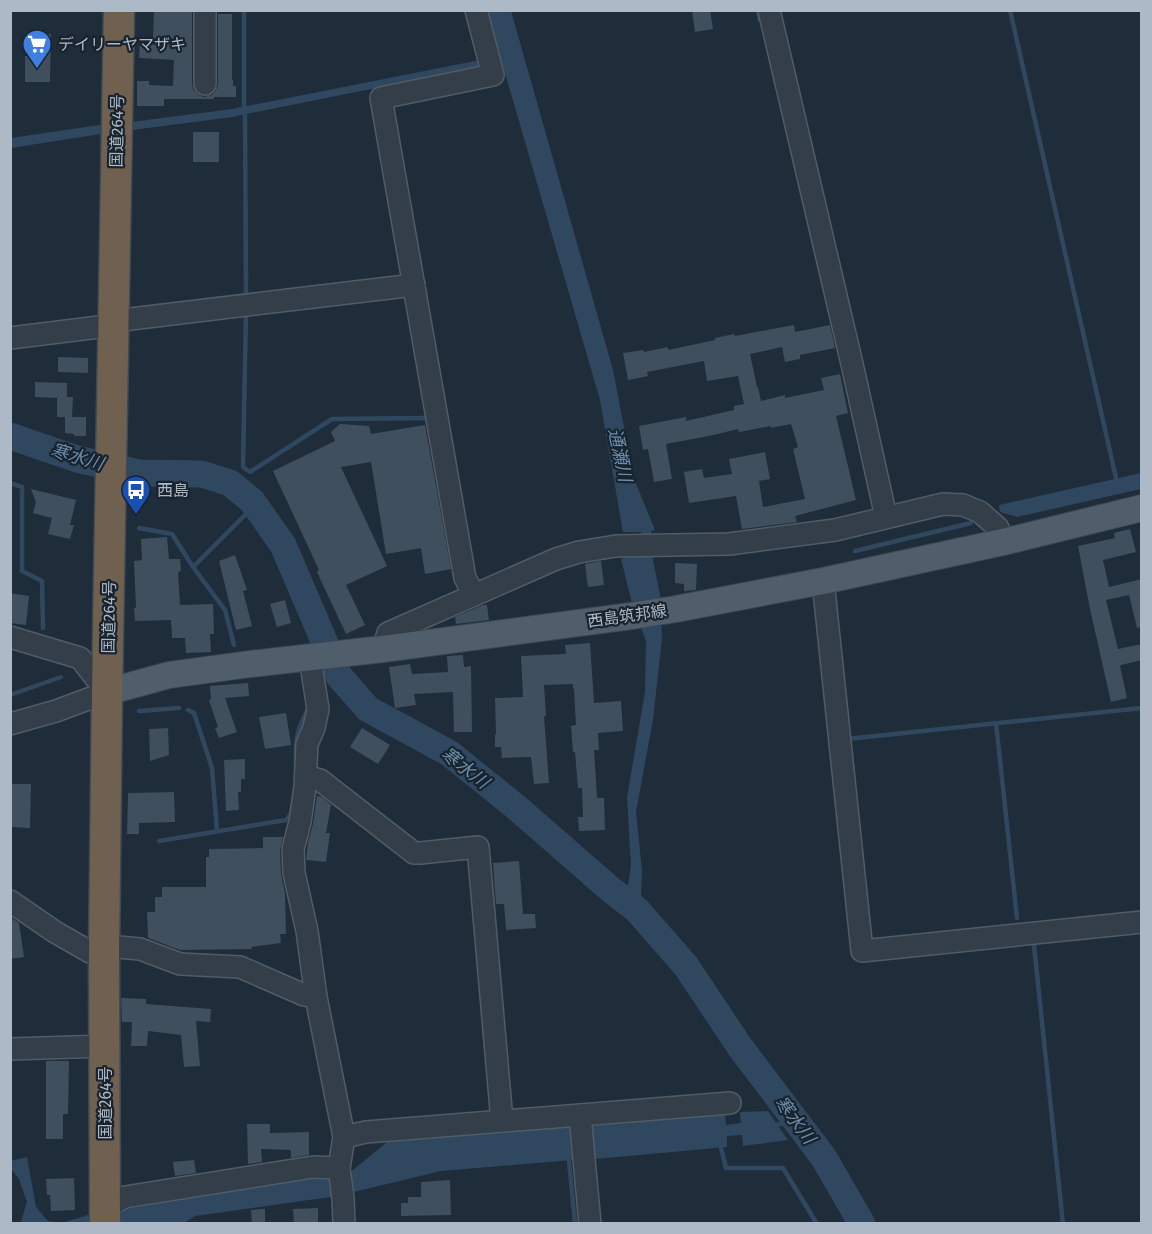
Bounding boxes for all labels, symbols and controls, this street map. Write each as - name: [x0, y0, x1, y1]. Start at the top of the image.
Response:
- supermarket icon: デイリーヤマザキ: [21, 28, 53, 70]
- place label: デイリーヤマザキ: [58, 35, 186, 54]
- street label: 国道264号: [107, 94, 127, 168]
- water label: 通瀬川: [604, 426, 637, 486]
- water label: 寒水川: [48, 439, 108, 476]
- bus stop icon: 西島: [120, 474, 152, 516]
- place label: 西島: [157, 481, 189, 500]
- street label: 国道264号: [99, 580, 119, 654]
- street label: 西島筑邦線: [586, 601, 668, 631]
- water label: 寒水川: [437, 743, 495, 795]
- street label: 国道264号: [96, 1067, 115, 1139]
- water label: 寒水川: [770, 1092, 821, 1150]

